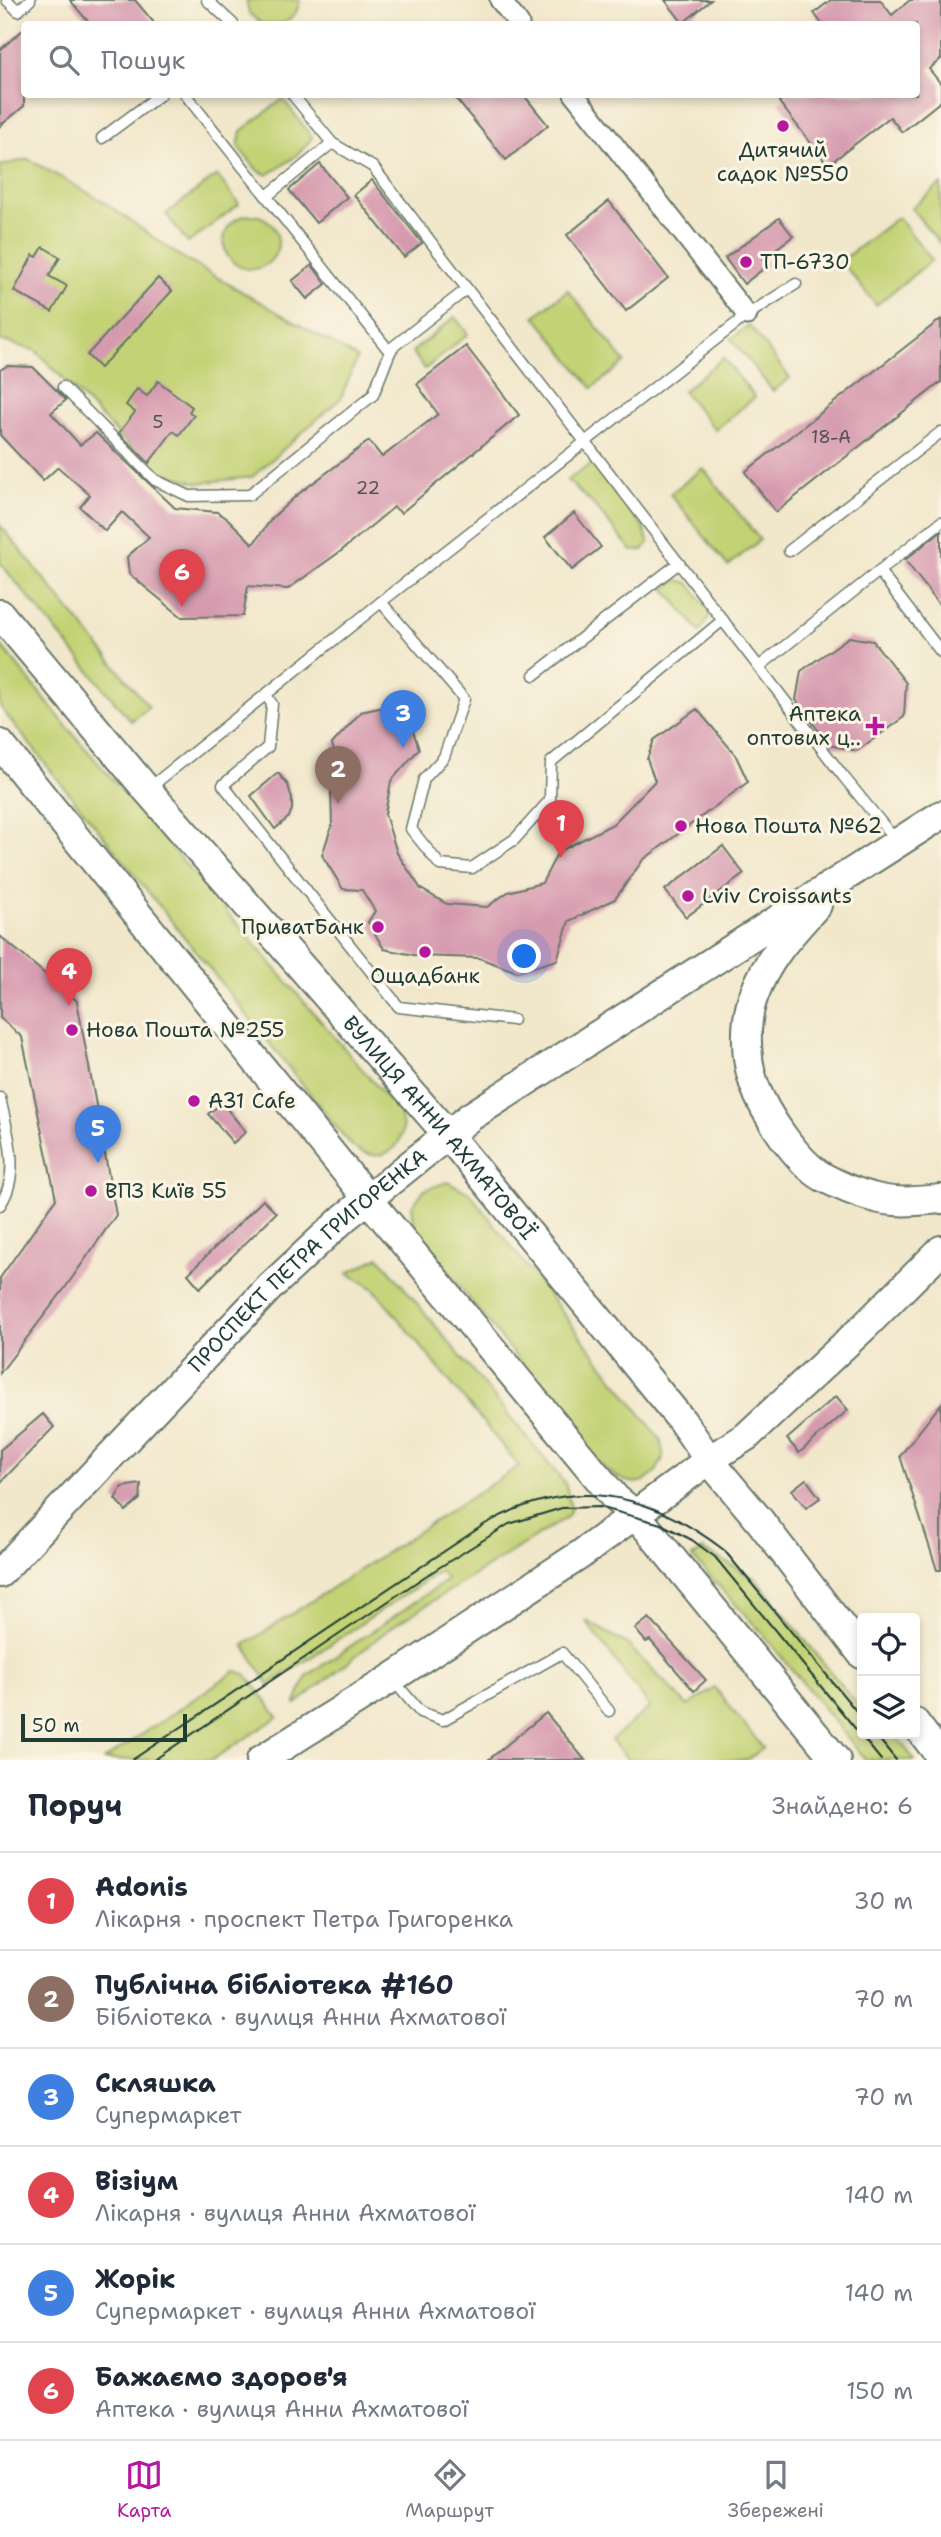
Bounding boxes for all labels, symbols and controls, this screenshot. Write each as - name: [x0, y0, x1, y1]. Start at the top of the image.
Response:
- search box: [21, 21, 920, 98]
- icon: search: [45, 41, 83, 79]
- text: Пошук: [101, 42, 185, 77]
- marker: Дитячий садок №550: [775, 118, 791, 134]
- place label: Дитячий садок №550: [717, 136, 849, 188]
- place label: ТП-6730: [760, 248, 850, 276]
- marker: ТП-6730: [738, 254, 754, 270]
- house number: 5: [152, 410, 164, 434]
- house number: 18-А: [811, 425, 851, 449]
- house number: 22: [356, 476, 380, 500]
- pin: 6: [159, 549, 205, 607]
- pin: 3: [380, 690, 426, 748]
- place label: Аптека оптових ц‥: [747, 700, 861, 752]
- marker: Аптека оптових ц‥: [867, 718, 883, 734]
- pin: 2: [315, 746, 361, 804]
- pin: 1: [538, 800, 584, 858]
- place label: Нова Пошта №62: [695, 812, 882, 840]
- marker: Нова Пошта №62: [673, 818, 689, 834]
- place label: Lviv Croissants: [702, 882, 852, 910]
- marker: Lviv Croissants: [680, 888, 696, 904]
- place label: ПриватБанк: [241, 913, 364, 941]
- marker: ПриватБанк: [370, 919, 386, 935]
- your location: [507, 939, 541, 973]
- marker: Ощадбанк: [417, 944, 433, 960]
- pin: 4: [46, 948, 92, 1006]
- place label: Ощадбанк: [370, 962, 480, 990]
- street label: ВУЛИЦЯ АННИ АХМАТОВОЇ: [336, 1010, 542, 1246]
- place label: Нова Пошта №255: [86, 1016, 284, 1044]
- marker: Нова Пошта №255: [64, 1022, 80, 1038]
- place label: A31 Cafe: [208, 1087, 296, 1115]
- marker: A31 Cafe: [186, 1093, 202, 1109]
- pin: 5: [75, 1105, 121, 1163]
- street label: ПРОСПЕКТ ПЕТРА ГРИГОРЕНКА: [182, 1143, 433, 1379]
- place label: ВПЗ Київ 55: [105, 1177, 227, 1205]
- marker: ВПЗ Київ 55: [83, 1183, 99, 1199]
- map controls: [857, 1613, 920, 1739]
- button: locate: [857, 1613, 920, 1676]
- button: layers: [857, 1676, 920, 1739]
- scale bar: [21, 1711, 187, 1743]
- text: 50 m: [32, 1713, 80, 1738]
- text: Поруч: [28, 1785, 122, 1826]
- text: Знайдено: 6: [772, 1791, 913, 1821]
- text: Adonis: [95, 1869, 188, 1904]
- text: 1: [46, 1886, 56, 1916]
- text: 30 m: [854, 1886, 913, 1916]
- text: Лікарня · проспект Петра Григоренка: [95, 1904, 513, 1934]
- text: Публічна бібліотека #160: [95, 1967, 454, 2002]
- text: 2: [43, 1984, 59, 2014]
- text: 70 m: [854, 1984, 913, 2014]
- text: Бібліотека · вулиця Анни Ахматової: [95, 2002, 506, 2032]
- text: Скляшка: [95, 2065, 216, 2100]
- text: 3: [43, 2082, 59, 2112]
- text: 70 m: [854, 2082, 913, 2112]
- text: Супермаркет: [95, 2100, 242, 2130]
- text: Візіум: [95, 2163, 178, 2198]
- text: 4: [43, 2180, 59, 2210]
- text: 140 m: [845, 2180, 913, 2210]
- text: Лікарня · вулиця Анни Ахматової: [95, 2198, 476, 2228]
- text: Жорік: [95, 2261, 175, 2296]
- text: 5: [44, 2278, 58, 2308]
- text: 140 m: [845, 2278, 913, 2308]
- text: Супермаркет · вулиця Анни Ахматової: [95, 2296, 536, 2326]
- text: Бажаємо здоров'я: [95, 2359, 348, 2394]
- text: 6: [43, 2376, 59, 2406]
- text: 150 m: [846, 2376, 913, 2406]
- text: Аптека · вулиця Анни Ахматової: [95, 2394, 469, 2424]
- tab: Карта: [117, 2456, 171, 2523]
- tab: Маршрут: [405, 2456, 494, 2523]
- tab: Збережені: [728, 2456, 824, 2523]

